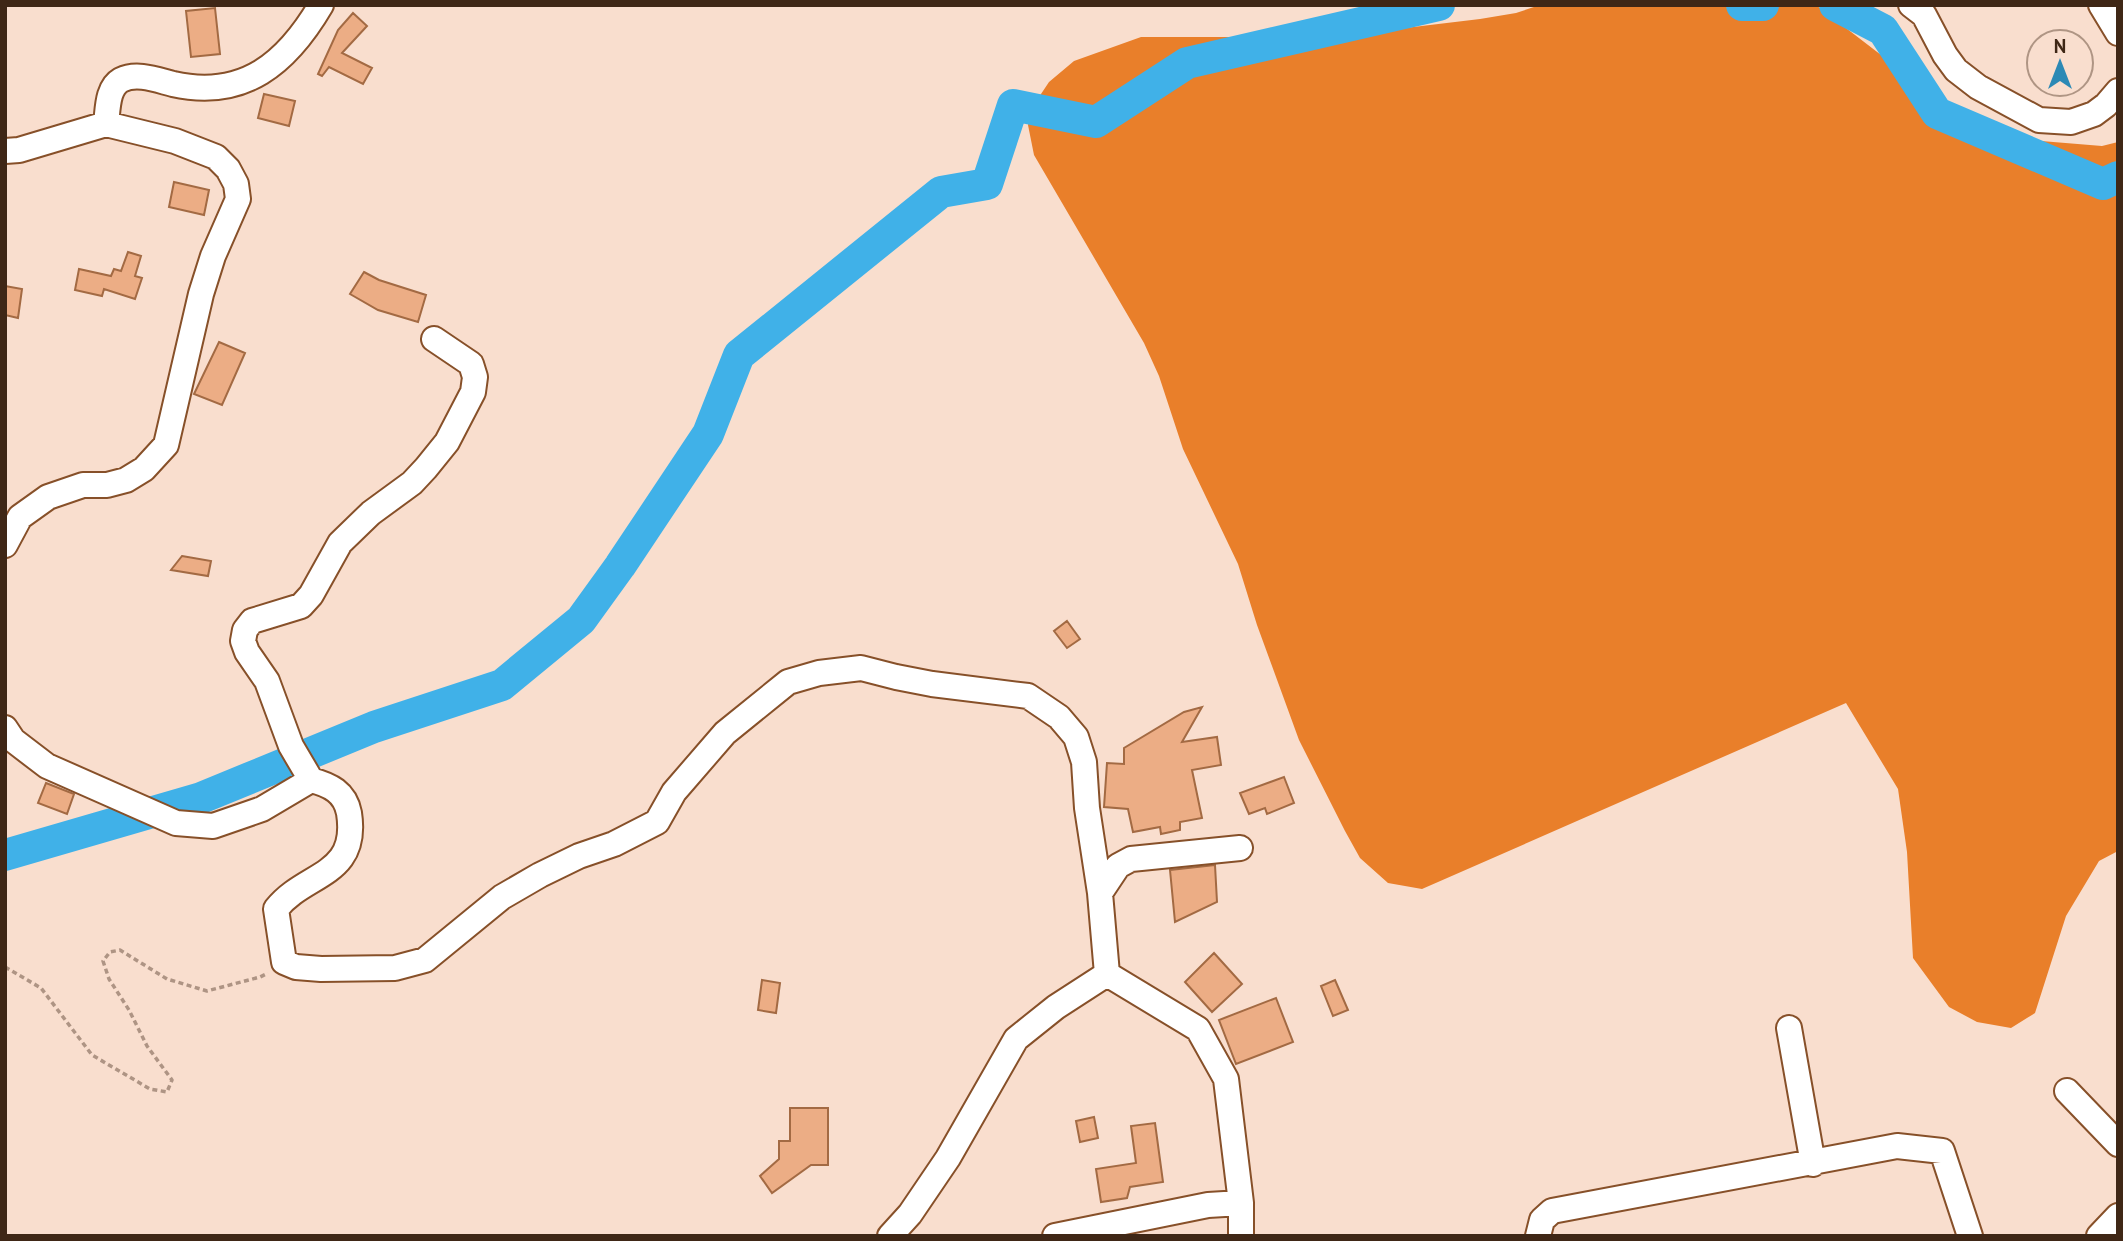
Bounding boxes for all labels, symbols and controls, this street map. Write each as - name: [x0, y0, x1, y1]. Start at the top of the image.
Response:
- north arrow: [2025, 28, 2095, 98]
- text: N: [2054, 34, 2066, 58]

